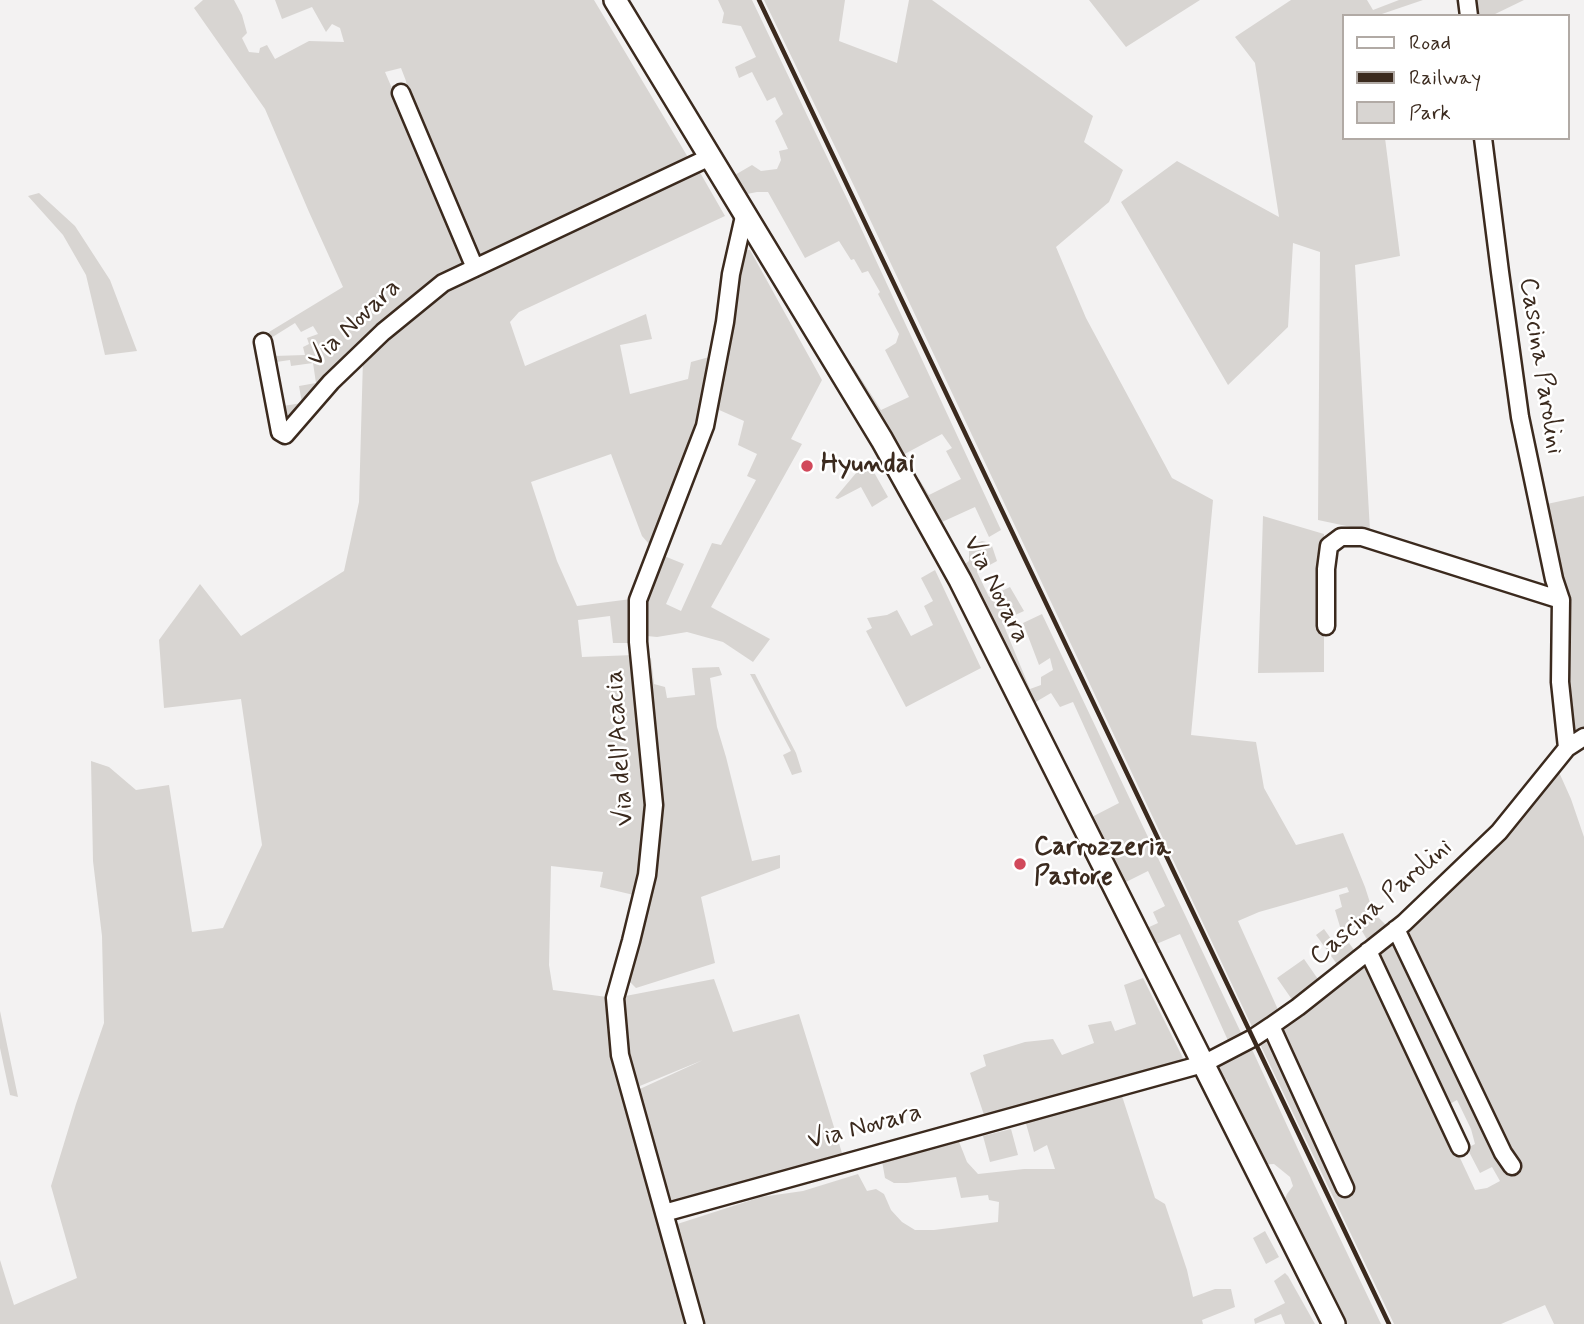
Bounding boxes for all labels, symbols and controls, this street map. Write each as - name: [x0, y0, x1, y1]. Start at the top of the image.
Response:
- legend: [1342, 14, 1570, 140]
- text: Road: [1409, 29, 1451, 57]
- text: Railway: [1409, 64, 1481, 92]
- text: Park: [1409, 99, 1451, 127]
- street label: Via Novara: [302, 273, 408, 375]
- street label: Cascina Parolini: [1511, 275, 1569, 457]
- place label: Hyundai: [821, 450, 914, 482]
- marker: Hyundai: [799, 458, 815, 474]
- street label: Via Novara: [955, 531, 1035, 649]
- street label: Via dell'Acacia: [600, 669, 642, 827]
- place label: Carrozzeria Pastore: [1034, 833, 1171, 894]
- street label: Cascina Parolini: [1304, 833, 1460, 973]
- marker: Carrozzeria Pastore: [1012, 856, 1028, 872]
- street label: Via Novara: [805, 1098, 925, 1158]

